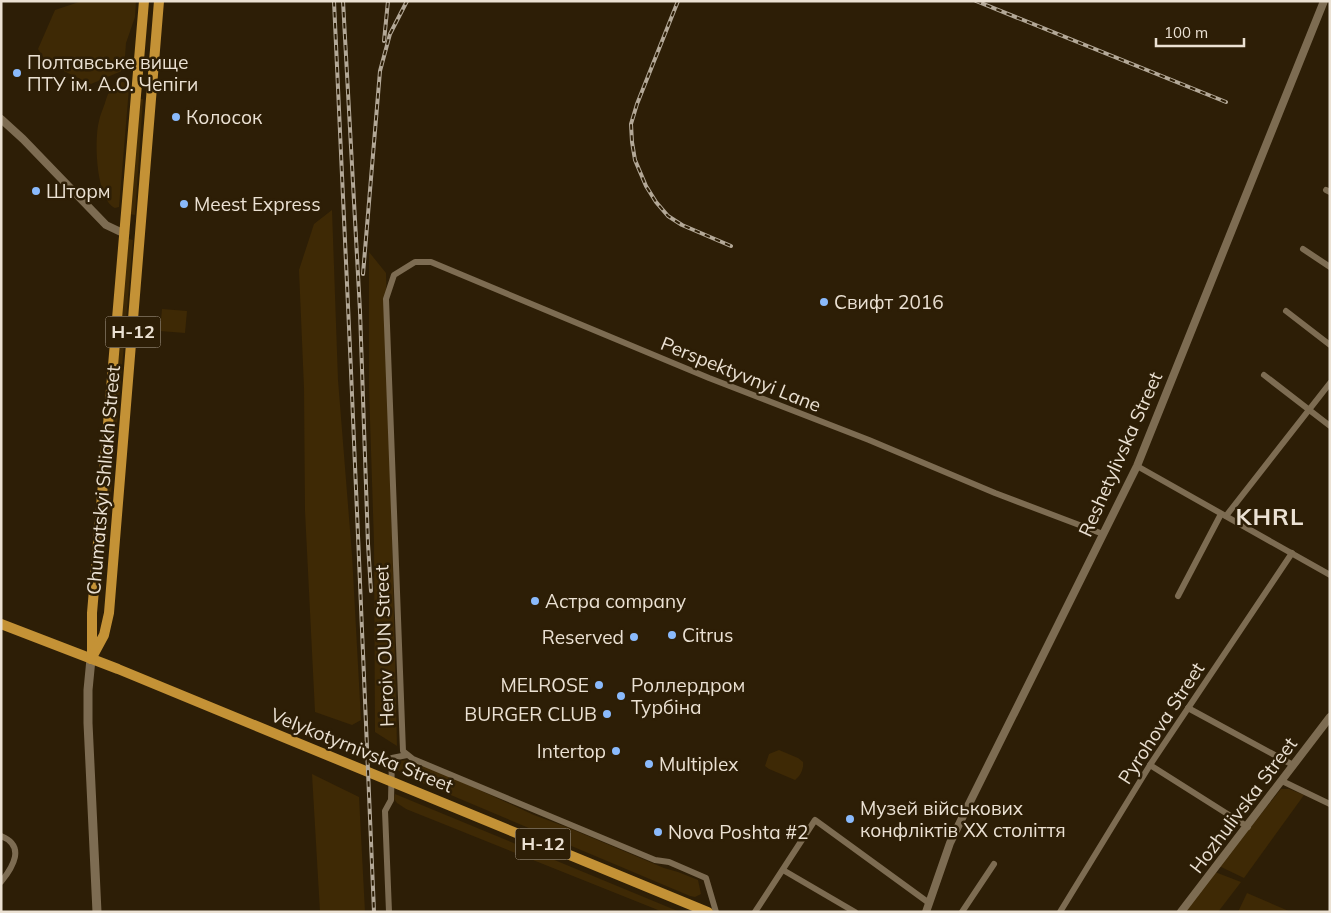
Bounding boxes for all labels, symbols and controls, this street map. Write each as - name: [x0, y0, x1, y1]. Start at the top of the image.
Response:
- scale bar: [1156, 15, 1244, 47]
- text: 100 m: [1164, 23, 1208, 42]
- place label: Полтавське вище ПТУ ім. А.О. Чепіги: [27, 50, 198, 96]
- marker: Полтавське вище ПТУ ім. А.О. Чепіги: [11, 67, 23, 79]
- place label: Колосок: [186, 105, 263, 129]
- marker: Колосок: [170, 111, 182, 123]
- place label: Шторм: [46, 179, 111, 203]
- marker: Шторм: [30, 185, 42, 197]
- place label: Meest Express: [194, 192, 321, 216]
- marker: Meest Express: [178, 198, 190, 210]
- place label: Свифт 2016: [834, 290, 944, 314]
- marker: Свифт 2016: [818, 296, 830, 308]
- road number: Н-12: [106, 316, 160, 348]
- street label: Perspektyvnyi Lane: [657, 331, 825, 417]
- street label: Chumatskyi Shliakh Street: [81, 364, 125, 596]
- street label: Reshetylivska Street: [1073, 368, 1167, 540]
- district label: KHRL: [1236, 501, 1304, 531]
- street label: Heroiv OUN Street: [369, 564, 399, 728]
- place label: Астра company: [545, 589, 686, 613]
- marker: Астра company: [529, 595, 541, 607]
- place label: Citrus: [682, 623, 733, 647]
- place label: Reserved: [542, 625, 624, 649]
- marker: Citrus: [666, 629, 678, 641]
- marker: Reserved: [628, 631, 640, 643]
- street label: Pyrohova Street: [1113, 657, 1210, 789]
- place label: MELROSE: [500, 673, 589, 697]
- place label: Роллердром Турбіна: [631, 673, 745, 719]
- marker: MELROSE: [593, 679, 605, 691]
- marker: Роллердром Турбіна: [615, 690, 627, 702]
- street label: Velykotyrnivska Street: [267, 702, 457, 798]
- place label: BURGER CLUB: [464, 702, 597, 726]
- marker: BURGER CLUB: [601, 708, 613, 720]
- street label: Hozhulivska Street: [1184, 732, 1302, 878]
- place label: Intertop: [537, 739, 606, 763]
- marker: Intertop: [610, 745, 622, 757]
- place label: Multiplex: [659, 752, 738, 776]
- marker: Multiplex: [643, 758, 655, 770]
- place label: Музей військових конфліктів ХХ століття: [860, 796, 1066, 842]
- marker: Музей військових конфліктів ХХ століття: [844, 813, 856, 825]
- place label: Nova Poshta #2: [668, 820, 808, 844]
- marker: Nova Poshta #2: [652, 826, 664, 838]
- road number: Н-12: [516, 829, 570, 860]

